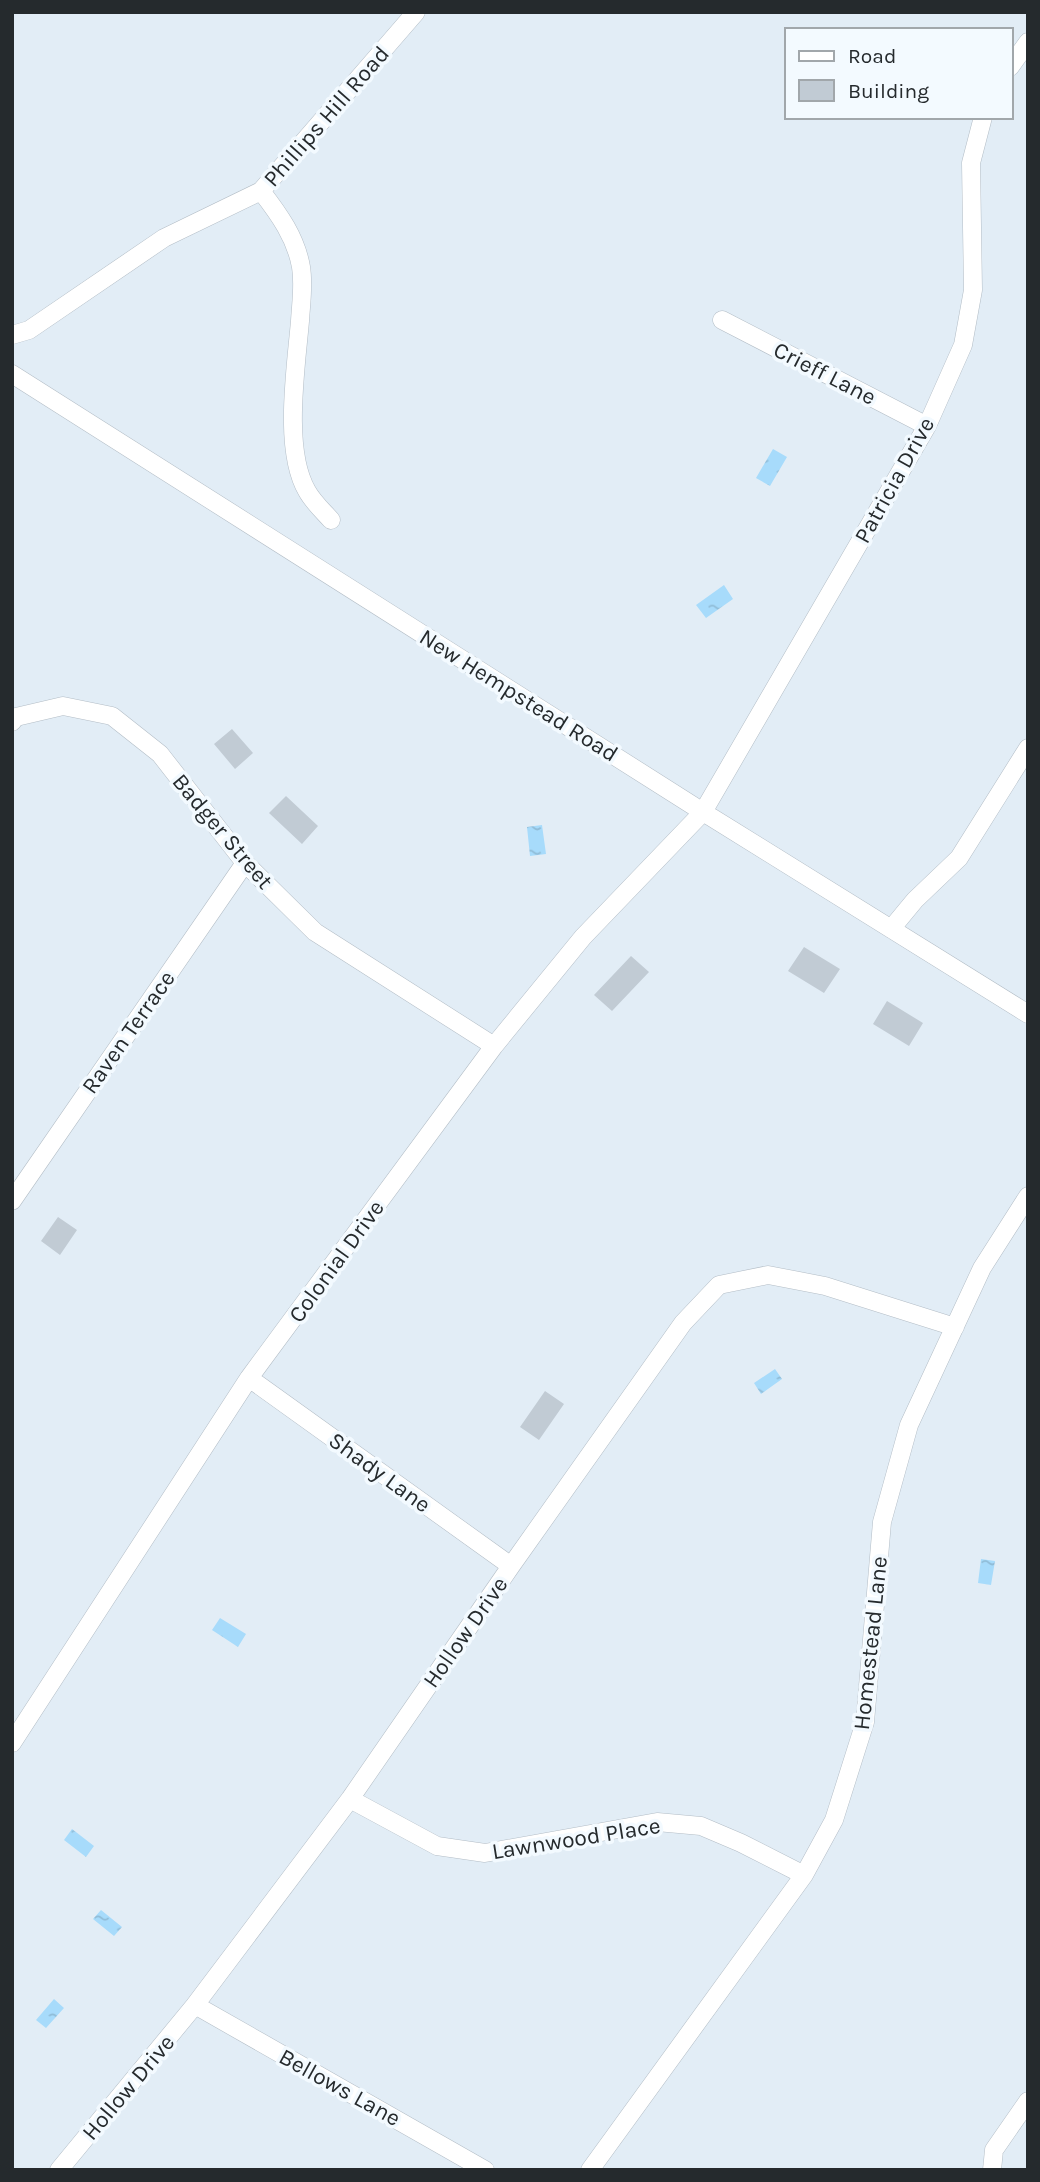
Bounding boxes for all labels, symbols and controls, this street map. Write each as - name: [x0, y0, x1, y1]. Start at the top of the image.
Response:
- legend: [785, 28, 1012, 119]
- street label: Phillips Hill Road: [258, 40, 395, 192]
- text: Road: [848, 44, 896, 68]
- text: Building: [848, 79, 929, 103]
- street label: Crieff Lane: [769, 336, 881, 411]
- street label: Patricia Drive: [849, 413, 940, 548]
- street label: New Hempstead Road: [414, 623, 623, 768]
- street label: Badger Street: [167, 768, 279, 895]
- street label: Raven Terrace: [76, 966, 181, 1099]
- street label: Colonial Drive: [283, 1195, 390, 1328]
- street label: Shady Lane: [323, 1426, 436, 1518]
- street label: Homestead Lane: [848, 1555, 893, 1731]
- street label: Hollow Drive: [417, 1572, 514, 1693]
- street label: Lawnwood Place: [490, 1812, 662, 1865]
- street label: Hollow Drive: [77, 2029, 180, 2146]
- street label: Bellows Lane: [274, 2043, 405, 2132]

